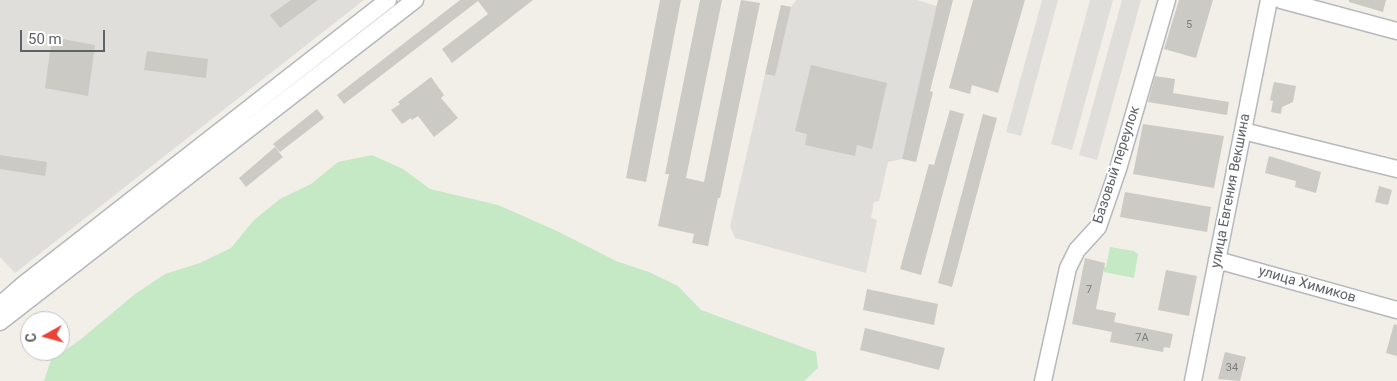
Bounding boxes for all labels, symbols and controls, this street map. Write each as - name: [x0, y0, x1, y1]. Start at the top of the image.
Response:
- house number: 5: [1186, 18, 1192, 32]
- scale bar: [22, 20, 108, 52]
- text: 50 m: [28, 30, 62, 48]
- street label: Базовый переулок: [1090, 104, 1144, 226]
- street label: улица Евгения Векшина: [1208, 112, 1254, 270]
- street label: улица Химиков: [1256, 263, 1358, 307]
- house number: 7: [1086, 283, 1092, 297]
- north arrow: [20, 311, 70, 361]
- house number: 7А: [1135, 331, 1149, 345]
- text: С: [23, 332, 40, 343]
- house number: 34: [1226, 361, 1238, 375]

